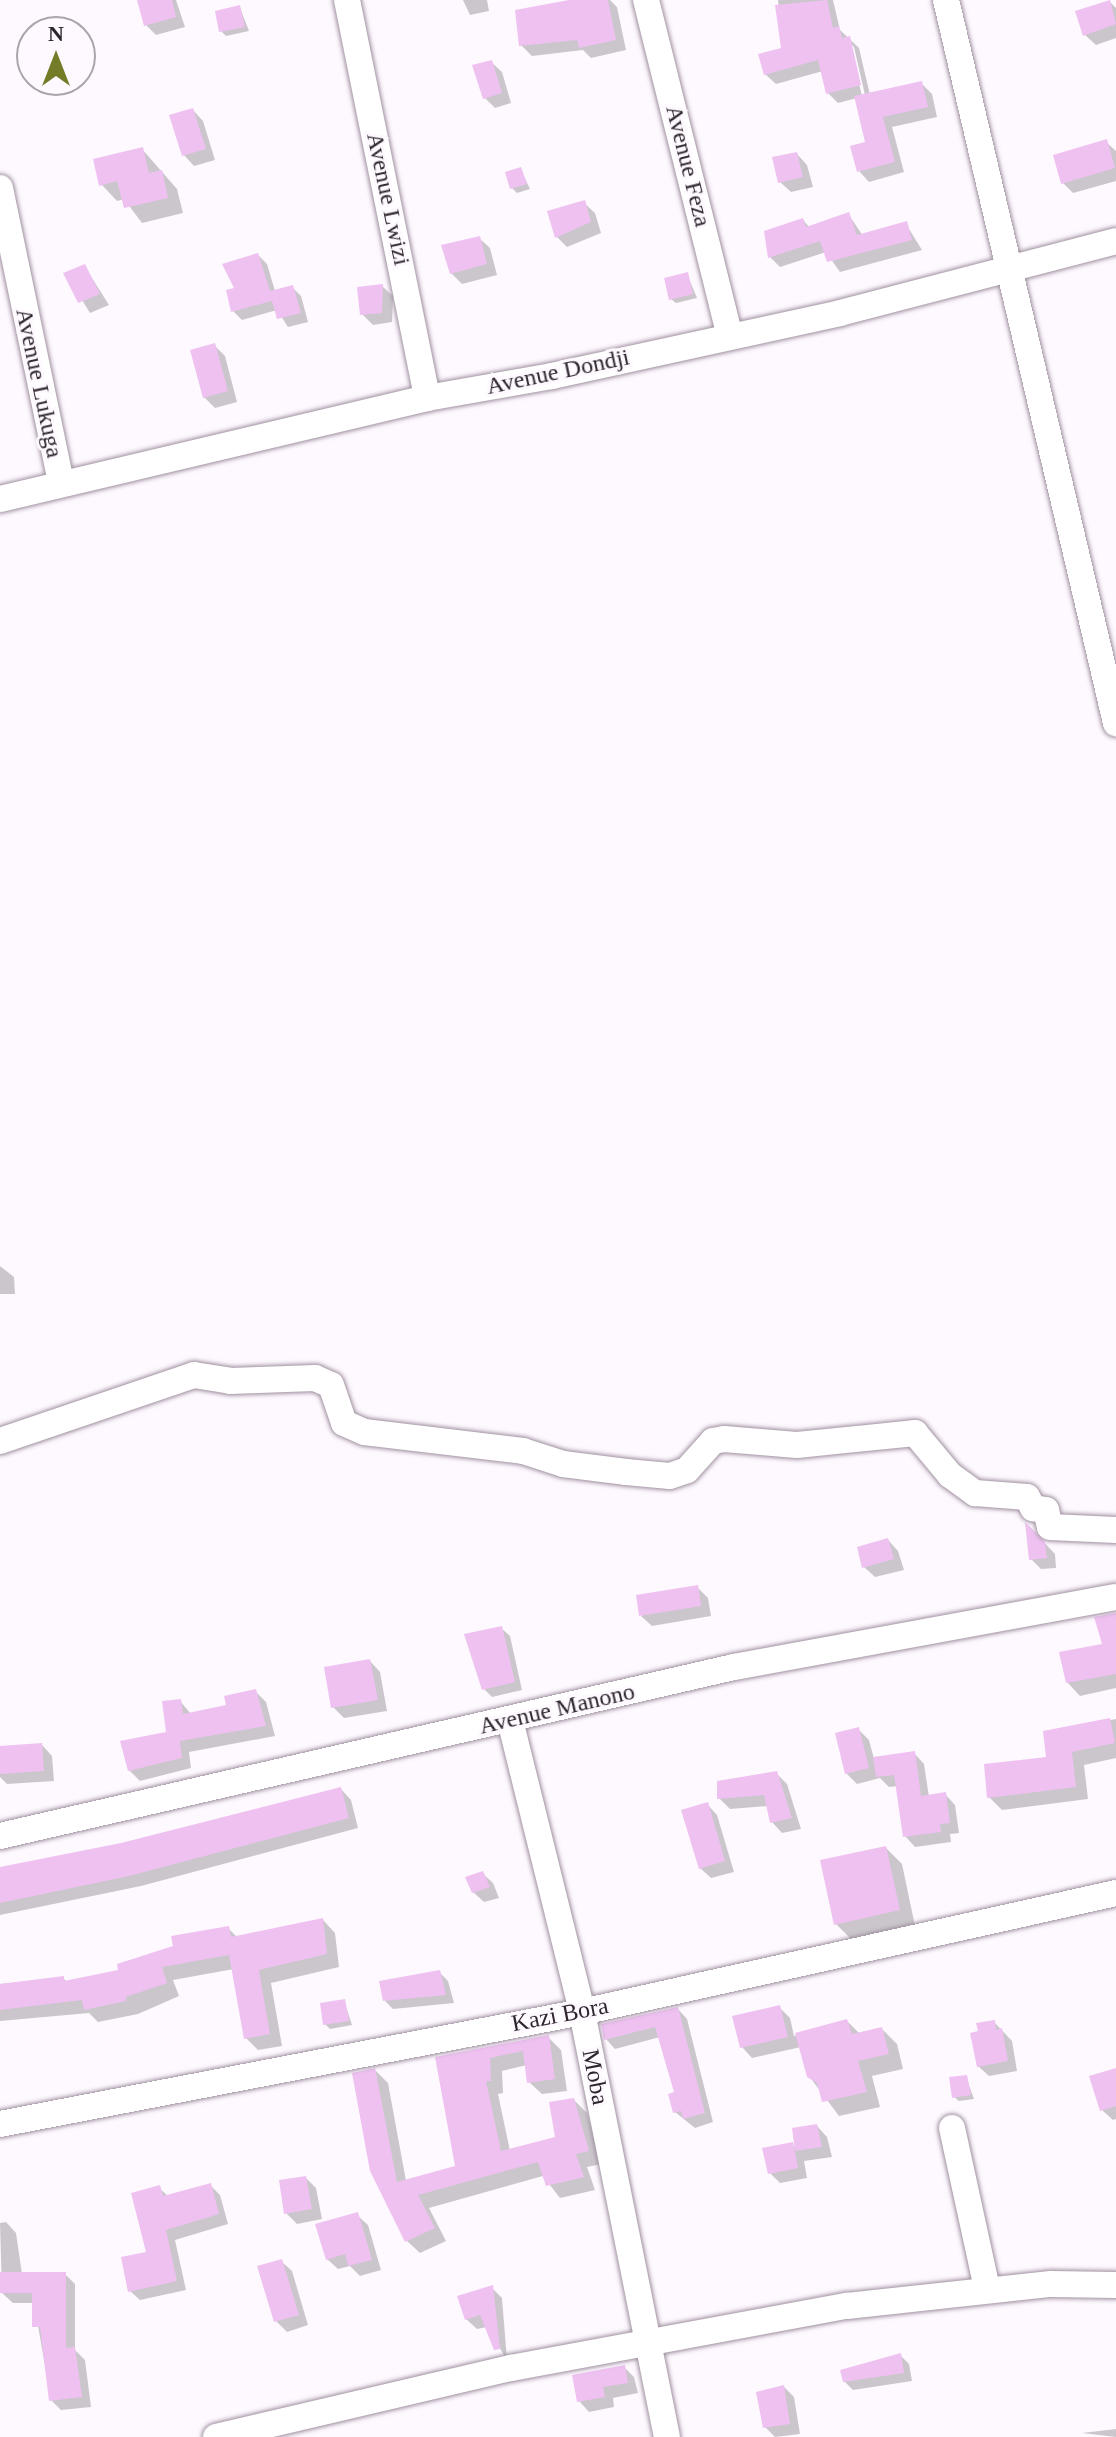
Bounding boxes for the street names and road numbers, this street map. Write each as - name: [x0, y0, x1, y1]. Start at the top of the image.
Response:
- street label: Avenue Feza: [659, 102, 717, 230]
- street label: Avenue Lwizi: [360, 130, 416, 268]
- street label: Avenue Lukuga: [9, 306, 69, 460]
- street label: Avenue Dondji: [484, 343, 632, 401]
- street label: Avenue Manono: [476, 1677, 638, 1741]
- street label: Kazi Bora: [509, 1992, 611, 2038]
- street label: Moba: [576, 2047, 614, 2107]

